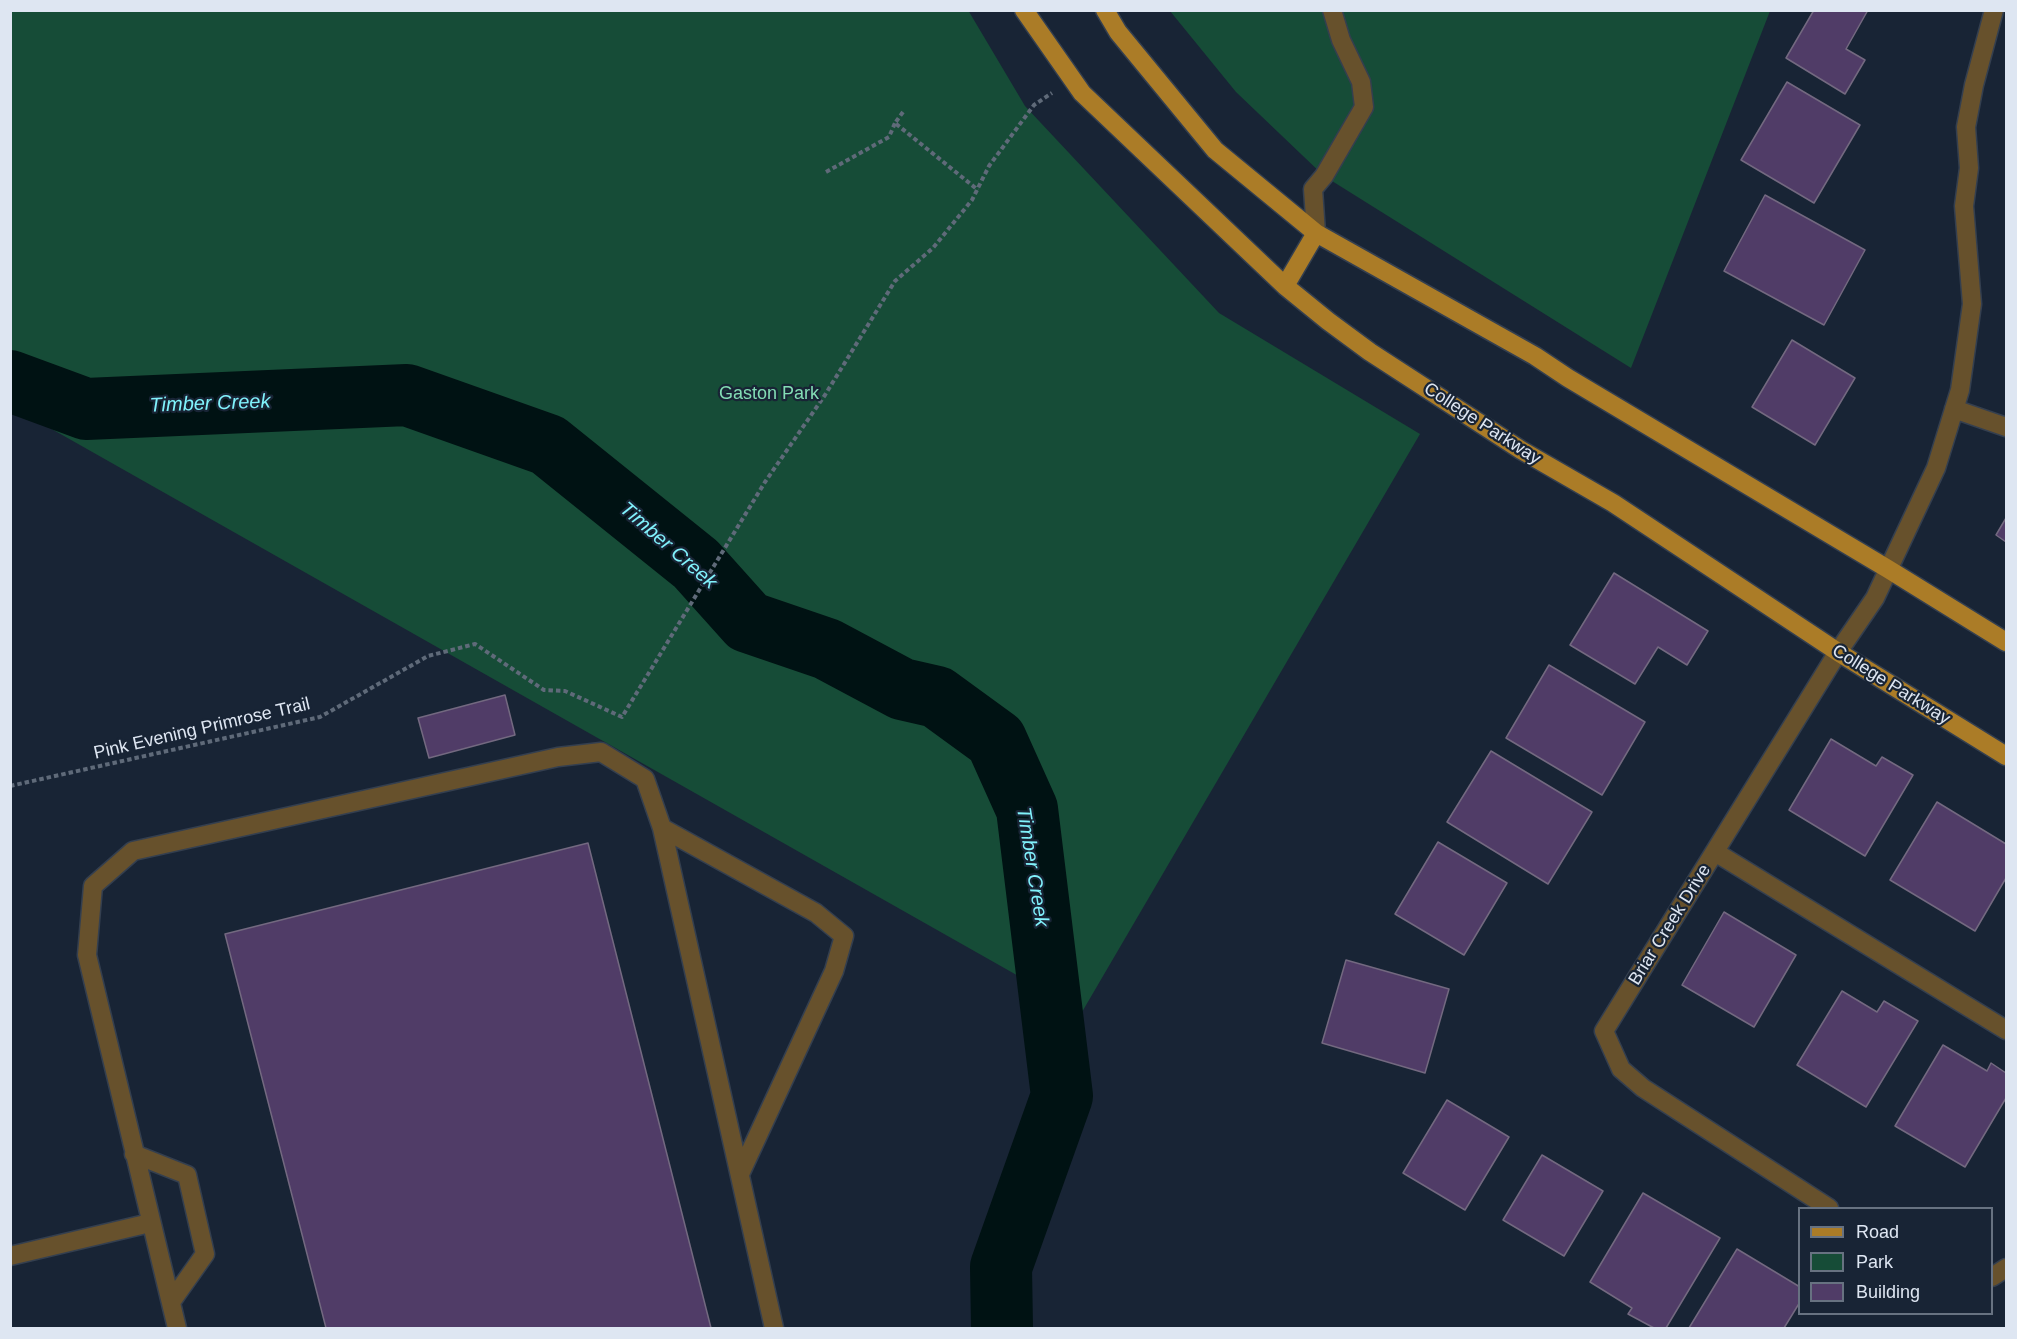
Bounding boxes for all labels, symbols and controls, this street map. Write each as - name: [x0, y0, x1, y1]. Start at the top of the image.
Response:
- street label: College Parkway: [1419, 378, 1545, 470]
- park label: Gaston Park: [719, 383, 819, 405]
- water label: Timber Creek: [149, 390, 271, 418]
- water label: Timber Creek: [614, 497, 722, 595]
- street label: College Parkway: [1828, 640, 1954, 730]
- street label: Pink Evening Primrose Trail: [92, 694, 312, 764]
- water label: Timber Creek: [1011, 805, 1053, 929]
- street label: Briar Creek Drive: [1624, 861, 1716, 989]
- legend: [1798, 1207, 1993, 1315]
- text: Road: [1856, 1222, 1899, 1242]
- text: Park: [1856, 1252, 1893, 1272]
- text: Building: [1856, 1282, 1920, 1302]

